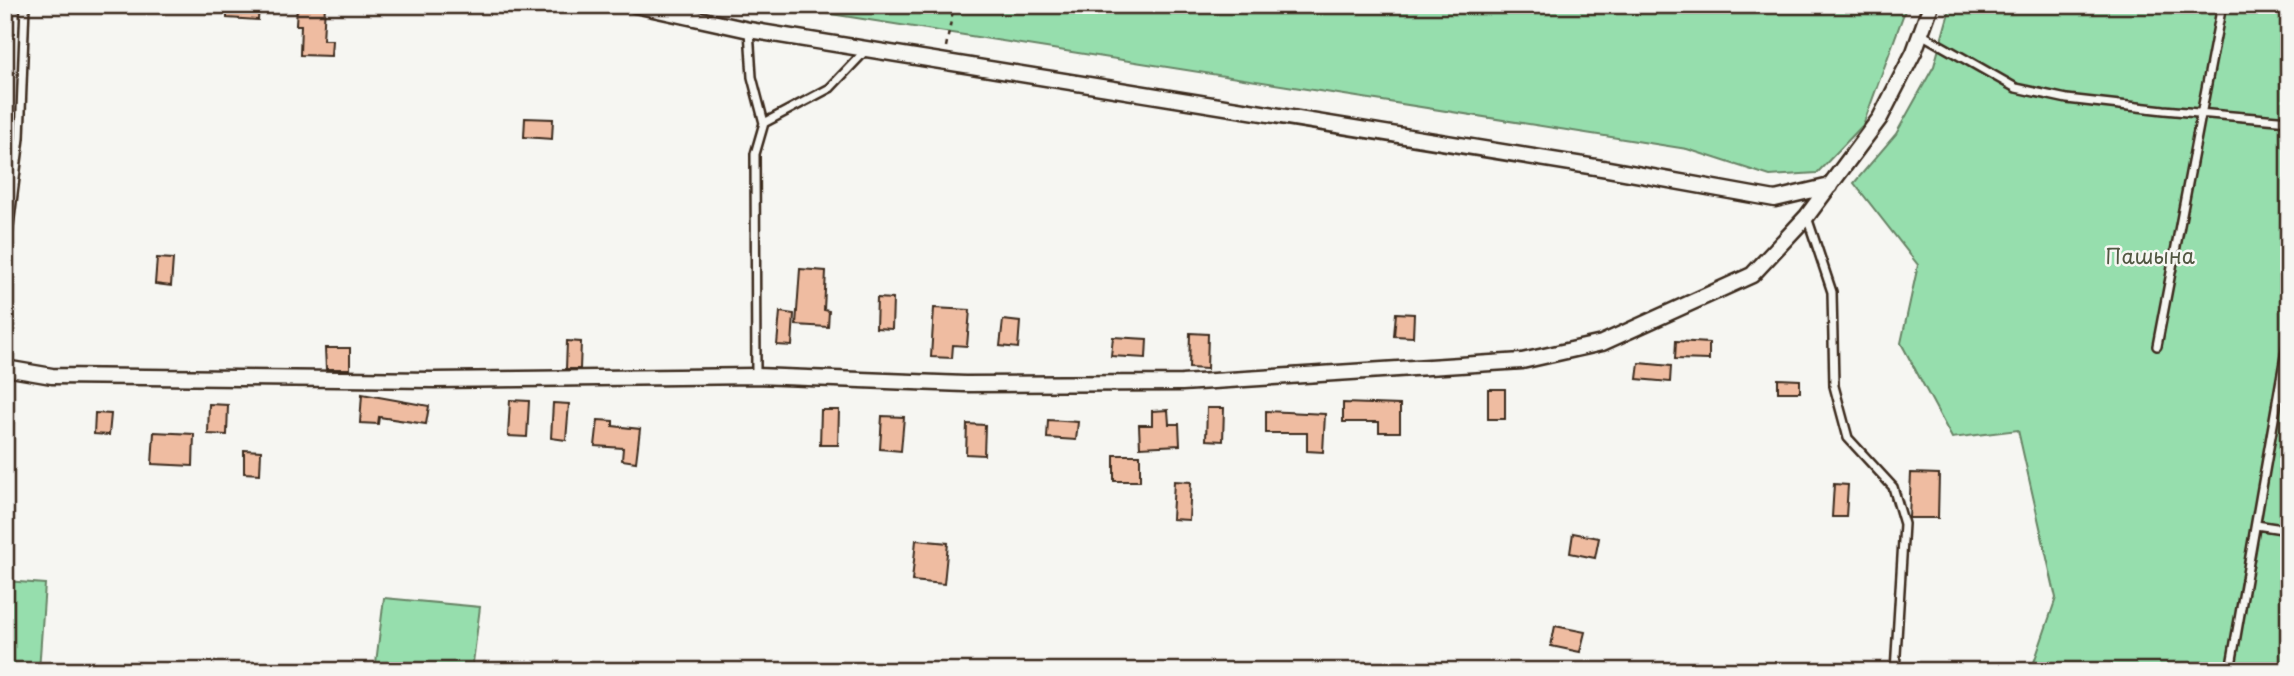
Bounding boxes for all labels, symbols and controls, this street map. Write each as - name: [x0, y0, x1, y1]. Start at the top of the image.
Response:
- park label: Пашына: [2105, 239, 2195, 271]

